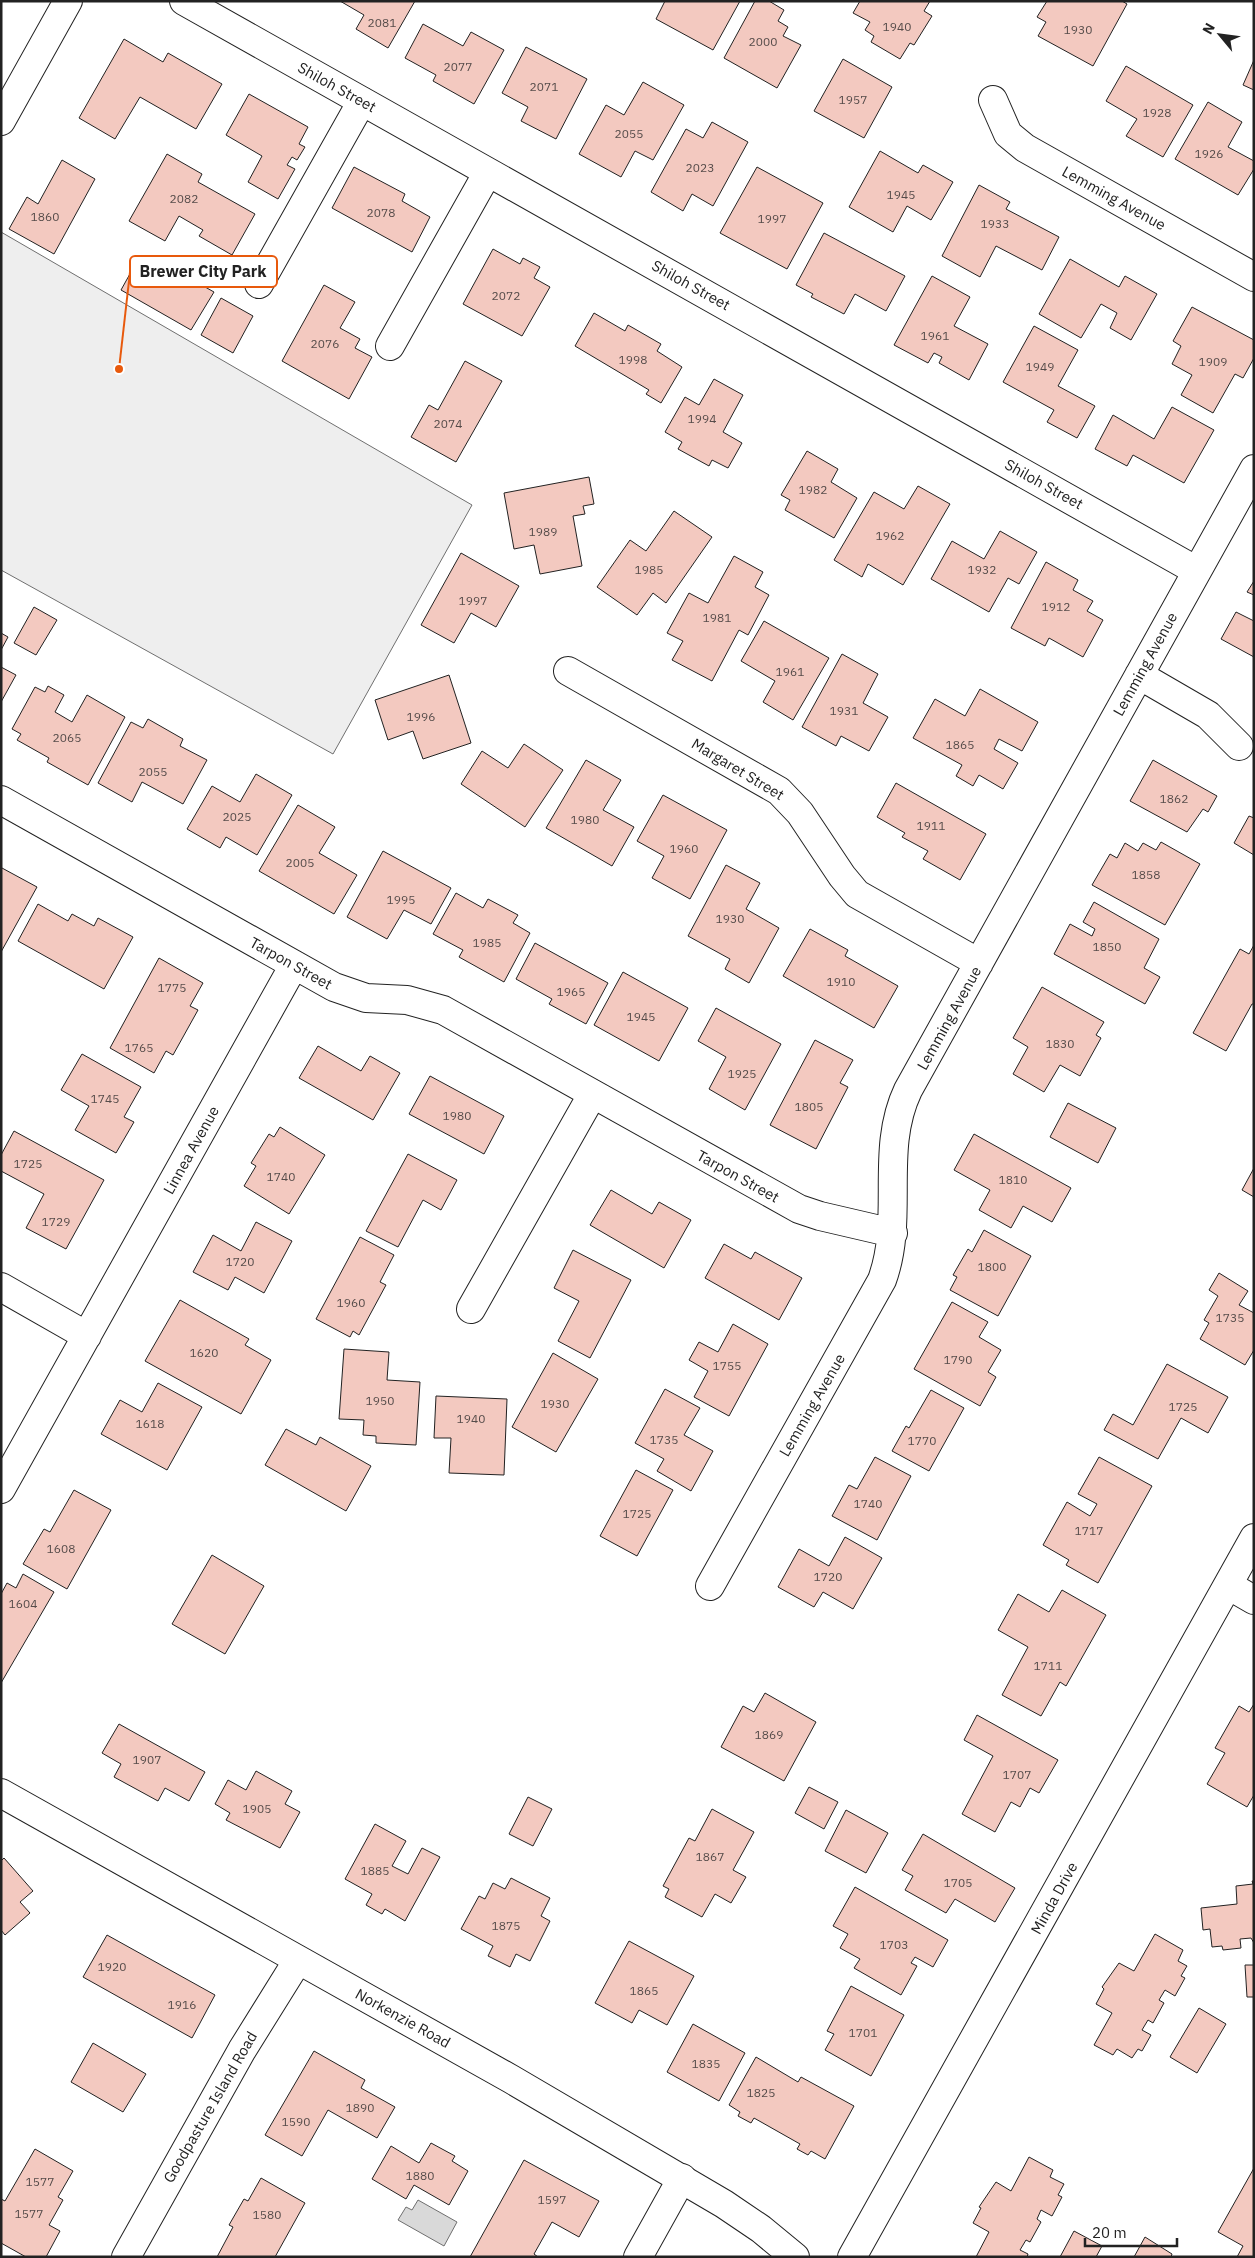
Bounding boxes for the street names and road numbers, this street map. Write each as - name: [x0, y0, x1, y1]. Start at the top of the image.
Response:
- street label: Shiloh Street: [294, 58, 380, 116]
- street label: Lemming Avenue: [1059, 162, 1169, 234]
- street label: Shiloh Street: [648, 256, 734, 314]
- street label: Shiloh Street: [1001, 455, 1087, 513]
- street label: Lemming Avenue: [1109, 609, 1181, 719]
- street label: Margaret Street: [688, 734, 788, 804]
- street label: Tarpon Street: [246, 933, 336, 993]
- street label: Lemming Avenue: [913, 963, 985, 1073]
- street label: Linnea Avenue: [159, 1102, 223, 1198]
- street label: Tarpon Street: [693, 1146, 783, 1206]
- street label: Lemming Avenue: [775, 1350, 849, 1460]
- street label: Minda Drive: [1026, 1859, 1082, 1937]
- street label: Norkenzie Road: [352, 1984, 454, 2052]
- street label: Goodpasture Island Road: [159, 2028, 261, 2186]

